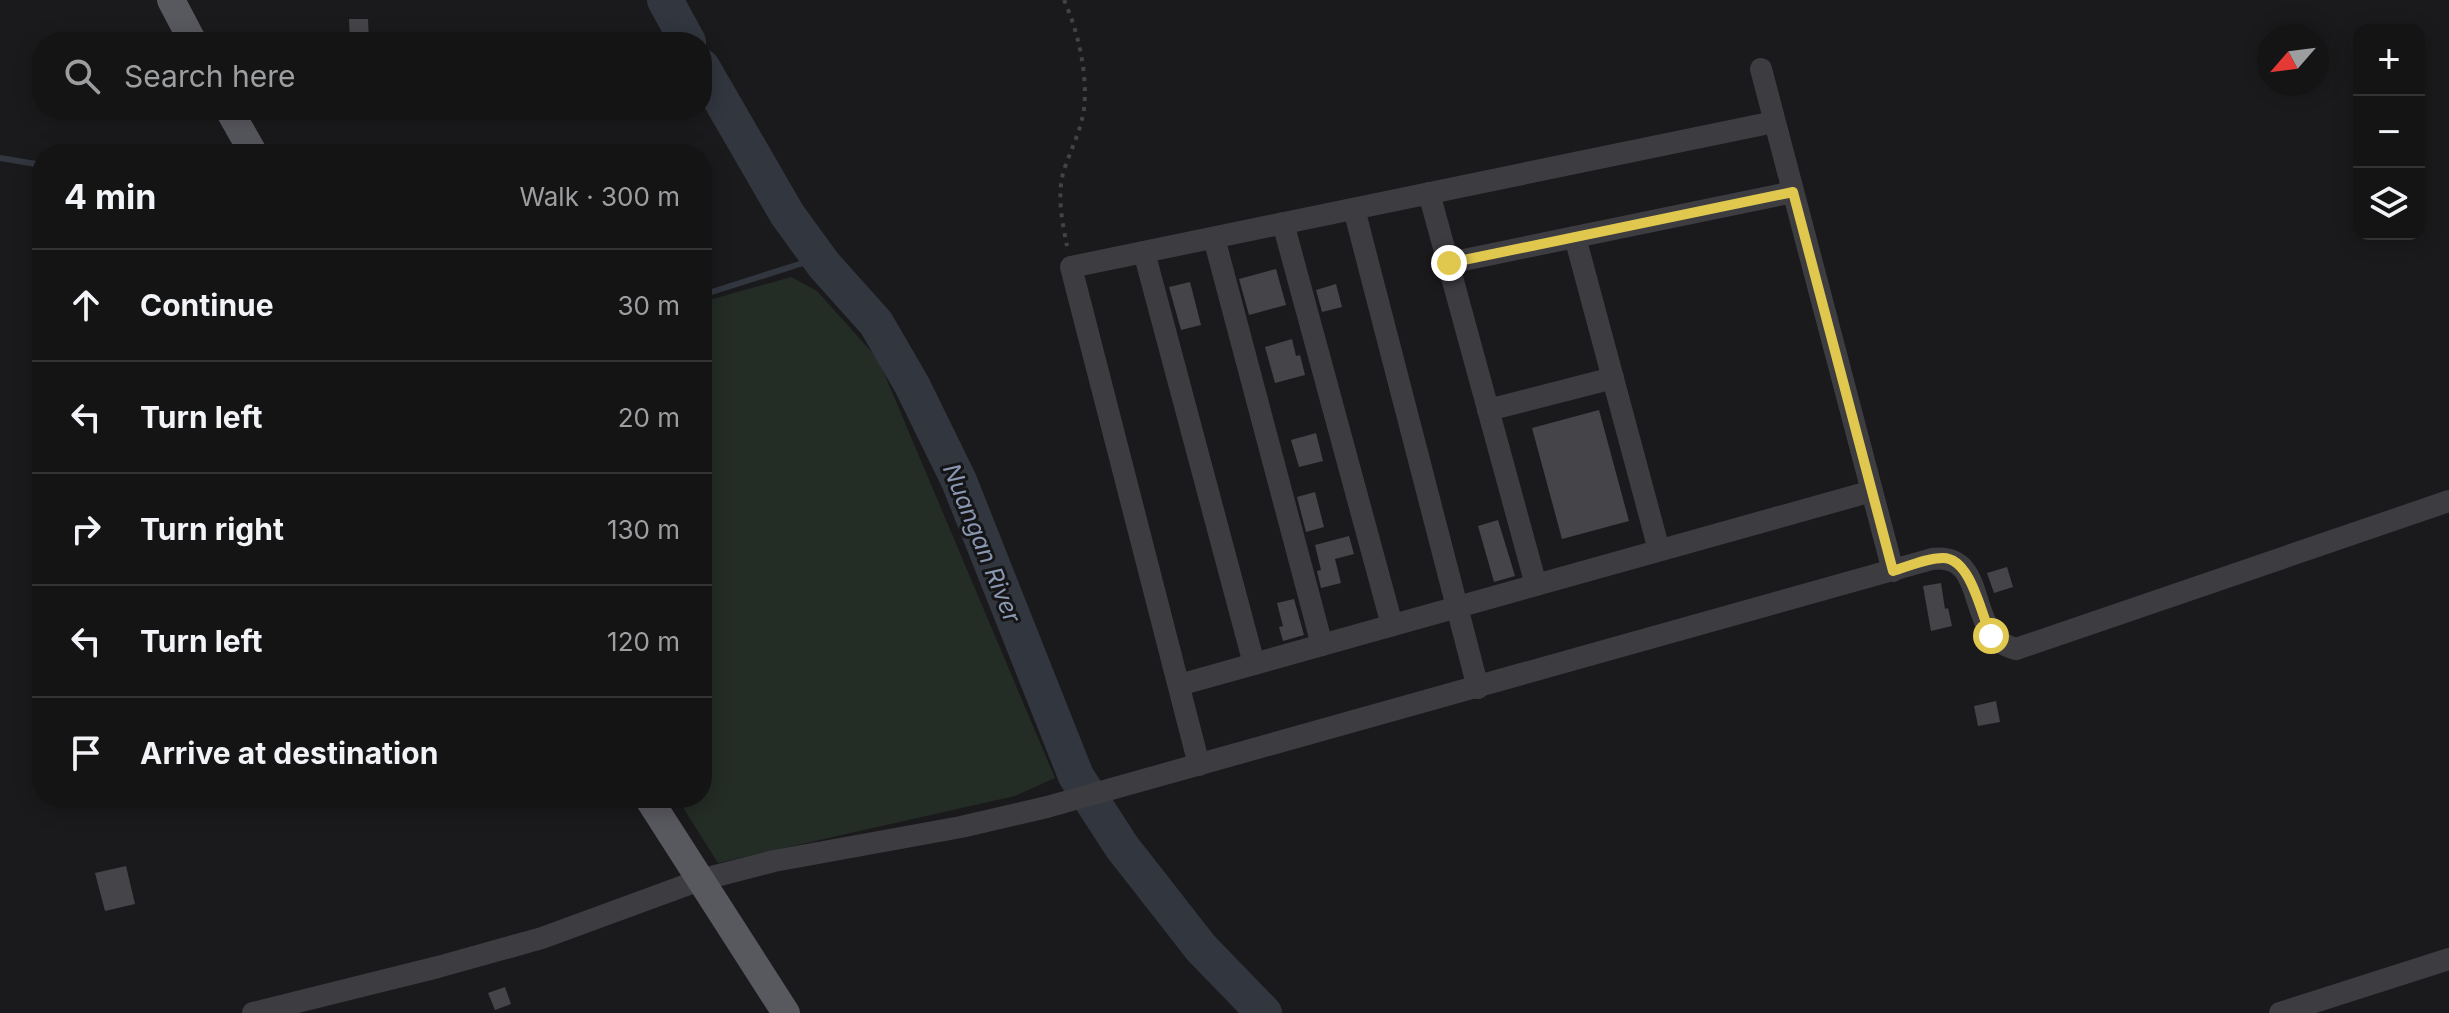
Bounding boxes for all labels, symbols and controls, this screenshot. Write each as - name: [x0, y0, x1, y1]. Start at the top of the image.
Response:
- north arrow: [2257, 24, 2329, 96]
- map controls: [2353, 24, 2425, 240]
- button: +: [2353, 24, 2425, 96]
- search box: [32, 32, 712, 120]
- icon: search: [60, 54, 104, 98]
- text: Search here: [124, 58, 296, 94]
- button: −: [2353, 96, 2425, 168]
- button: layers: [2353, 168, 2425, 240]
- text: 4 min: [64, 176, 156, 217]
- text: Walk · 300 m: [519, 181, 680, 212]
- route end: [1431, 245, 1467, 281]
- icon: ahead: [64, 283, 108, 327]
- text: Continue: [140, 287, 274, 323]
- text: 30 m: [617, 290, 680, 321]
- icon: left: [64, 395, 108, 439]
- text: Turn left: [140, 399, 262, 435]
- text: 20 m: [618, 402, 680, 433]
- water label: Nuangan River: [937, 459, 1027, 628]
- icon: right: [64, 507, 108, 551]
- text: Turn right: [140, 511, 284, 547]
- text: 130 m: [607, 514, 680, 545]
- route start: [1973, 618, 2009, 654]
- icon: left: [64, 619, 108, 663]
- text: Turn left: [140, 623, 262, 659]
- text: 120 m: [607, 626, 680, 657]
- icon: arrive: [64, 731, 108, 775]
- text: Arrive at destination: [140, 735, 438, 771]

